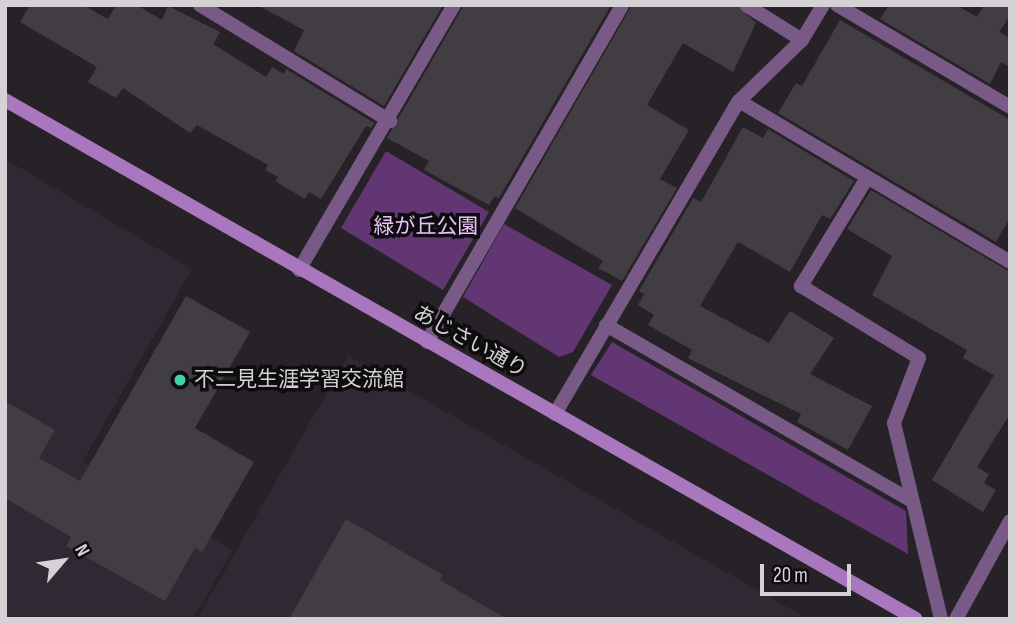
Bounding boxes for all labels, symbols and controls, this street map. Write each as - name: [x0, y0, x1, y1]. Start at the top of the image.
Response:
- park label: 緑が丘公園: [374, 214, 478, 240]
- street label: あじさい通り: [409, 300, 531, 384]
- place label: 不二見生涯学習交流館: [194, 367, 404, 393]
- marker: 不二見生涯学習交流館: [172, 372, 188, 388]
- north arrow: [28, 526, 98, 596]
- text: N: [69, 541, 94, 561]
- scale bar: [763, 550, 854, 594]
- text: 20 m: [773, 563, 808, 588]

